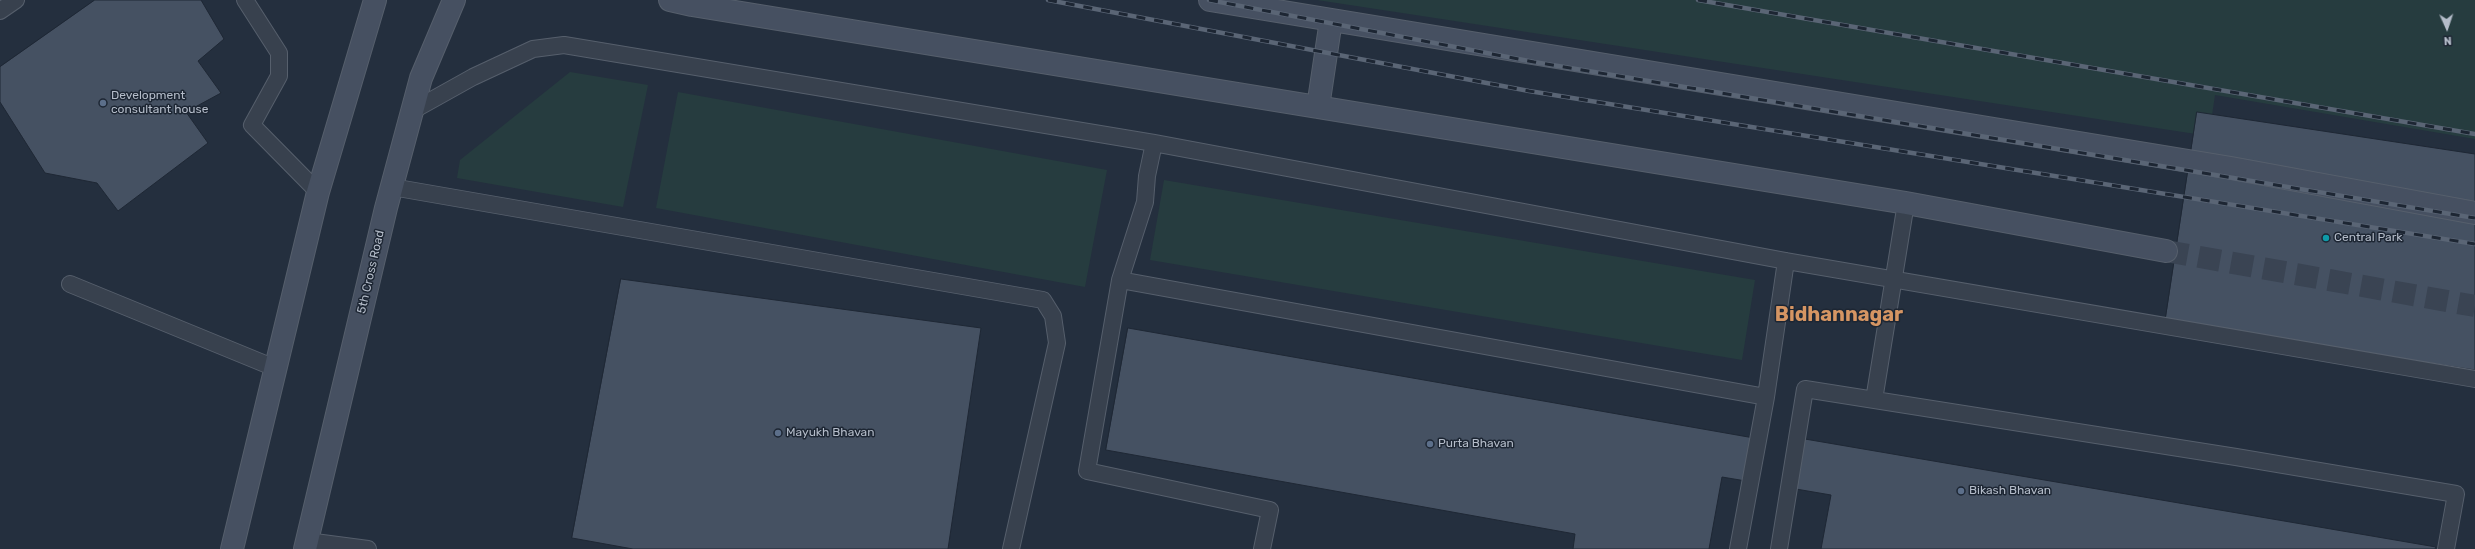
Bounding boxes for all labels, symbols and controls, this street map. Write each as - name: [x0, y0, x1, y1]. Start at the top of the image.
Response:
- north arrow: [2427, 8, 2467, 48]
- text: N: [2443, 34, 2452, 47]
- place label: Development consultant house: [111, 89, 208, 117]
- marker: Development consultant house: [98, 98, 108, 108]
- street label: 5th Cross Road: [354, 229, 388, 315]
- place label: Central Park: [2334, 231, 2402, 245]
- marker: Central Park: [2321, 233, 2331, 243]
- district label: Bidhannagar: [1775, 303, 1903, 327]
- place label: Mayukh Bhavan: [786, 426, 874, 440]
- marker: Mayukh Bhavan: [773, 428, 783, 438]
- place label: Purta Bhavan: [1438, 437, 1514, 451]
- marker: Purta Bhavan: [1425, 439, 1435, 449]
- place label: Bikash Bhavan: [1969, 484, 2051, 498]
- marker: Bikash Bhavan: [1956, 486, 1966, 496]

